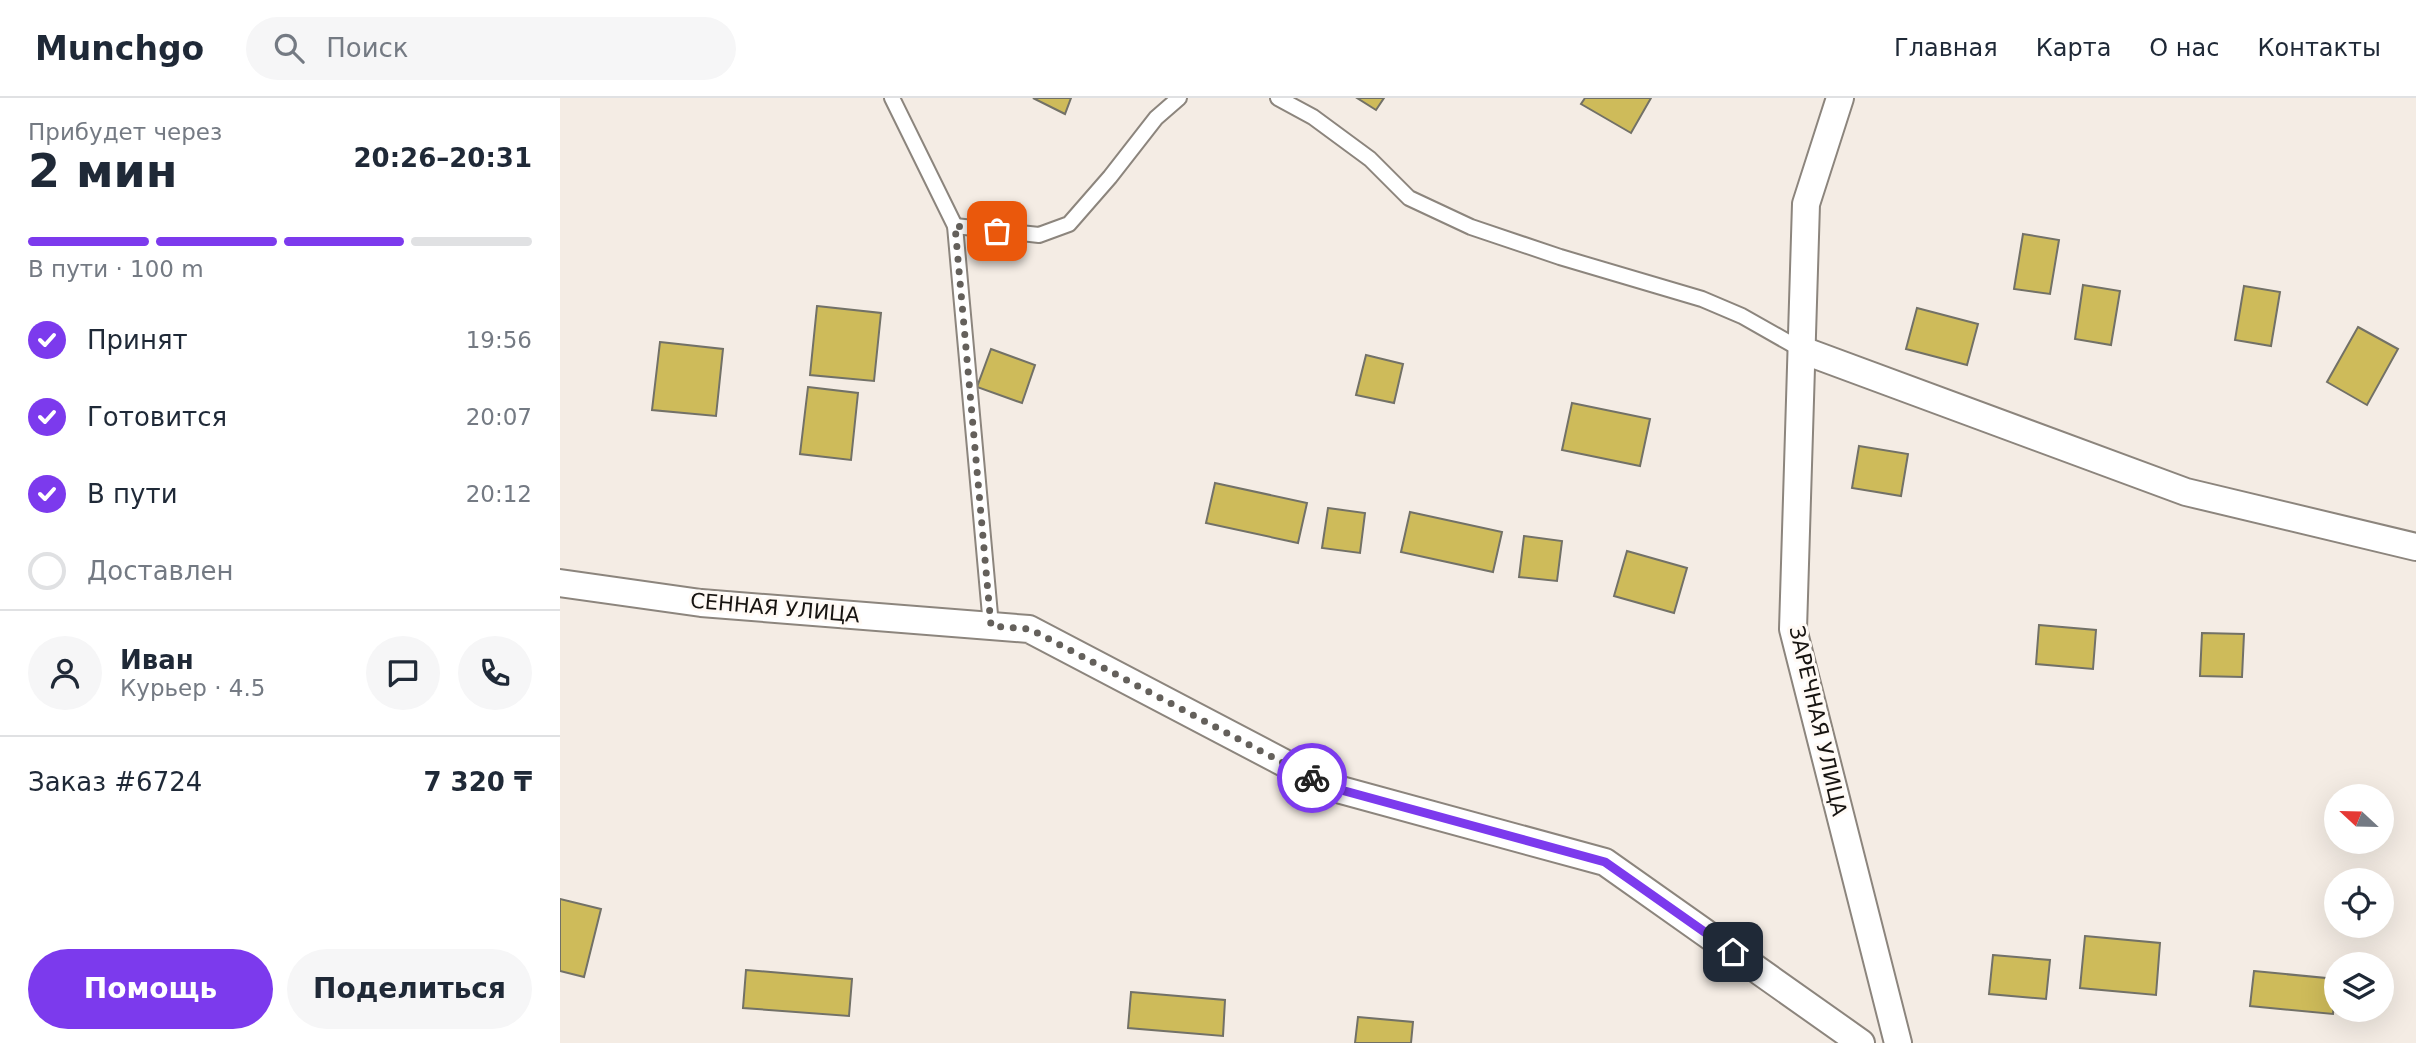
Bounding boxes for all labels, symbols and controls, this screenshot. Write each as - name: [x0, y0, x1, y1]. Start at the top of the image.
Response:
- search box: [246, 17, 736, 80]
- text: Munchgo: [35, 29, 204, 68]
- icon: search: [270, 29, 308, 67]
- text: Поиск: [326, 33, 409, 63]
- text: Главная: [1894, 34, 1998, 62]
- text: Карта: [2036, 34, 2111, 62]
- text: О нас: [2149, 34, 2219, 62]
- text: Контакты: [2257, 34, 2381, 62]
- text: Прибудет через: [28, 119, 222, 145]
- text: 20:26–20:31: [353, 143, 532, 173]
- text: 2 мин: [28, 144, 178, 198]
- pin: [967, 201, 1027, 261]
- icon: bag: [978, 212, 1016, 250]
- text: В пути · 100 m: [28, 256, 204, 282]
- icon: check: [28, 321, 66, 359]
- text: Принят: [87, 325, 188, 355]
- text: 19:56: [466, 327, 532, 353]
- icon: check: [28, 398, 66, 436]
- text: Готовится: [87, 402, 227, 432]
- text: 20:07: [466, 404, 532, 430]
- icon: check: [28, 475, 66, 513]
- text: В пути: [87, 479, 178, 509]
- text: 20:12: [466, 481, 532, 507]
- text: Доставлен: [87, 556, 234, 586]
- street label: СЕННАЯ УЛИЦА: [689, 589, 861, 627]
- street label: ЗАРЕЧНАЯ УЛИЦА: [1784, 624, 1852, 819]
- button: person: [28, 636, 102, 710]
- button: chat: [366, 636, 440, 710]
- button: phone: [458, 636, 532, 710]
- text: Иван: [120, 645, 194, 675]
- text: Курьер · 4.5: [120, 675, 265, 701]
- courier: [1277, 743, 1347, 813]
- icon: bike: [1293, 759, 1331, 797]
- text: Заказ #6724: [28, 767, 202, 797]
- text: 7 320 ₸: [423, 767, 532, 797]
- north arrow: [2324, 784, 2394, 854]
- map controls: [2324, 784, 2394, 1022]
- button: locate: [2324, 868, 2394, 938]
- pin: [1703, 922, 1763, 982]
- icon: home: [1714, 933, 1752, 971]
- button: Помощь: [28, 949, 273, 1029]
- button: Поделиться: [287, 949, 532, 1029]
- button: layers: [2324, 952, 2394, 1022]

